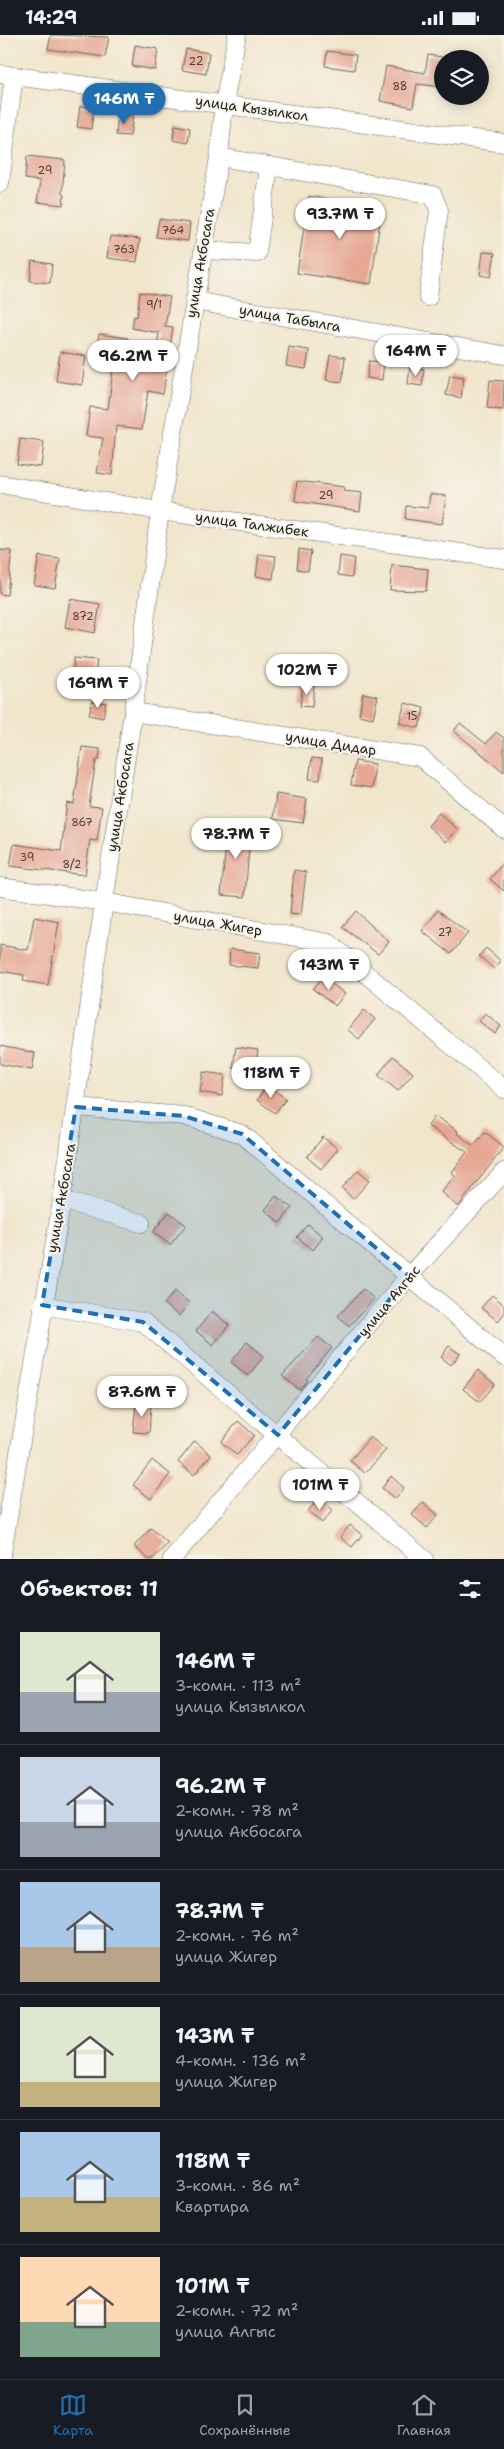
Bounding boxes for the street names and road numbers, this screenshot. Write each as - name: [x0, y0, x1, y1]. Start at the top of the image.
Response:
- street label: улица Кызылкол: [194, 91, 310, 125]
- street label: улица Акбосага: [181, 207, 219, 319]
- street label: улица Табылга: [238, 300, 343, 336]
- street label: улица Талжибек: [194, 507, 310, 541]
- street label: улица Дидар: [284, 727, 378, 759]
- street label: улица Акбосага: [102, 741, 138, 853]
- street label: улица Жигер: [172, 906, 264, 940]
- street label: улица Акбосага: [42, 1142, 80, 1254]
- street label: улица Алгыс: [354, 1261, 424, 1341]

